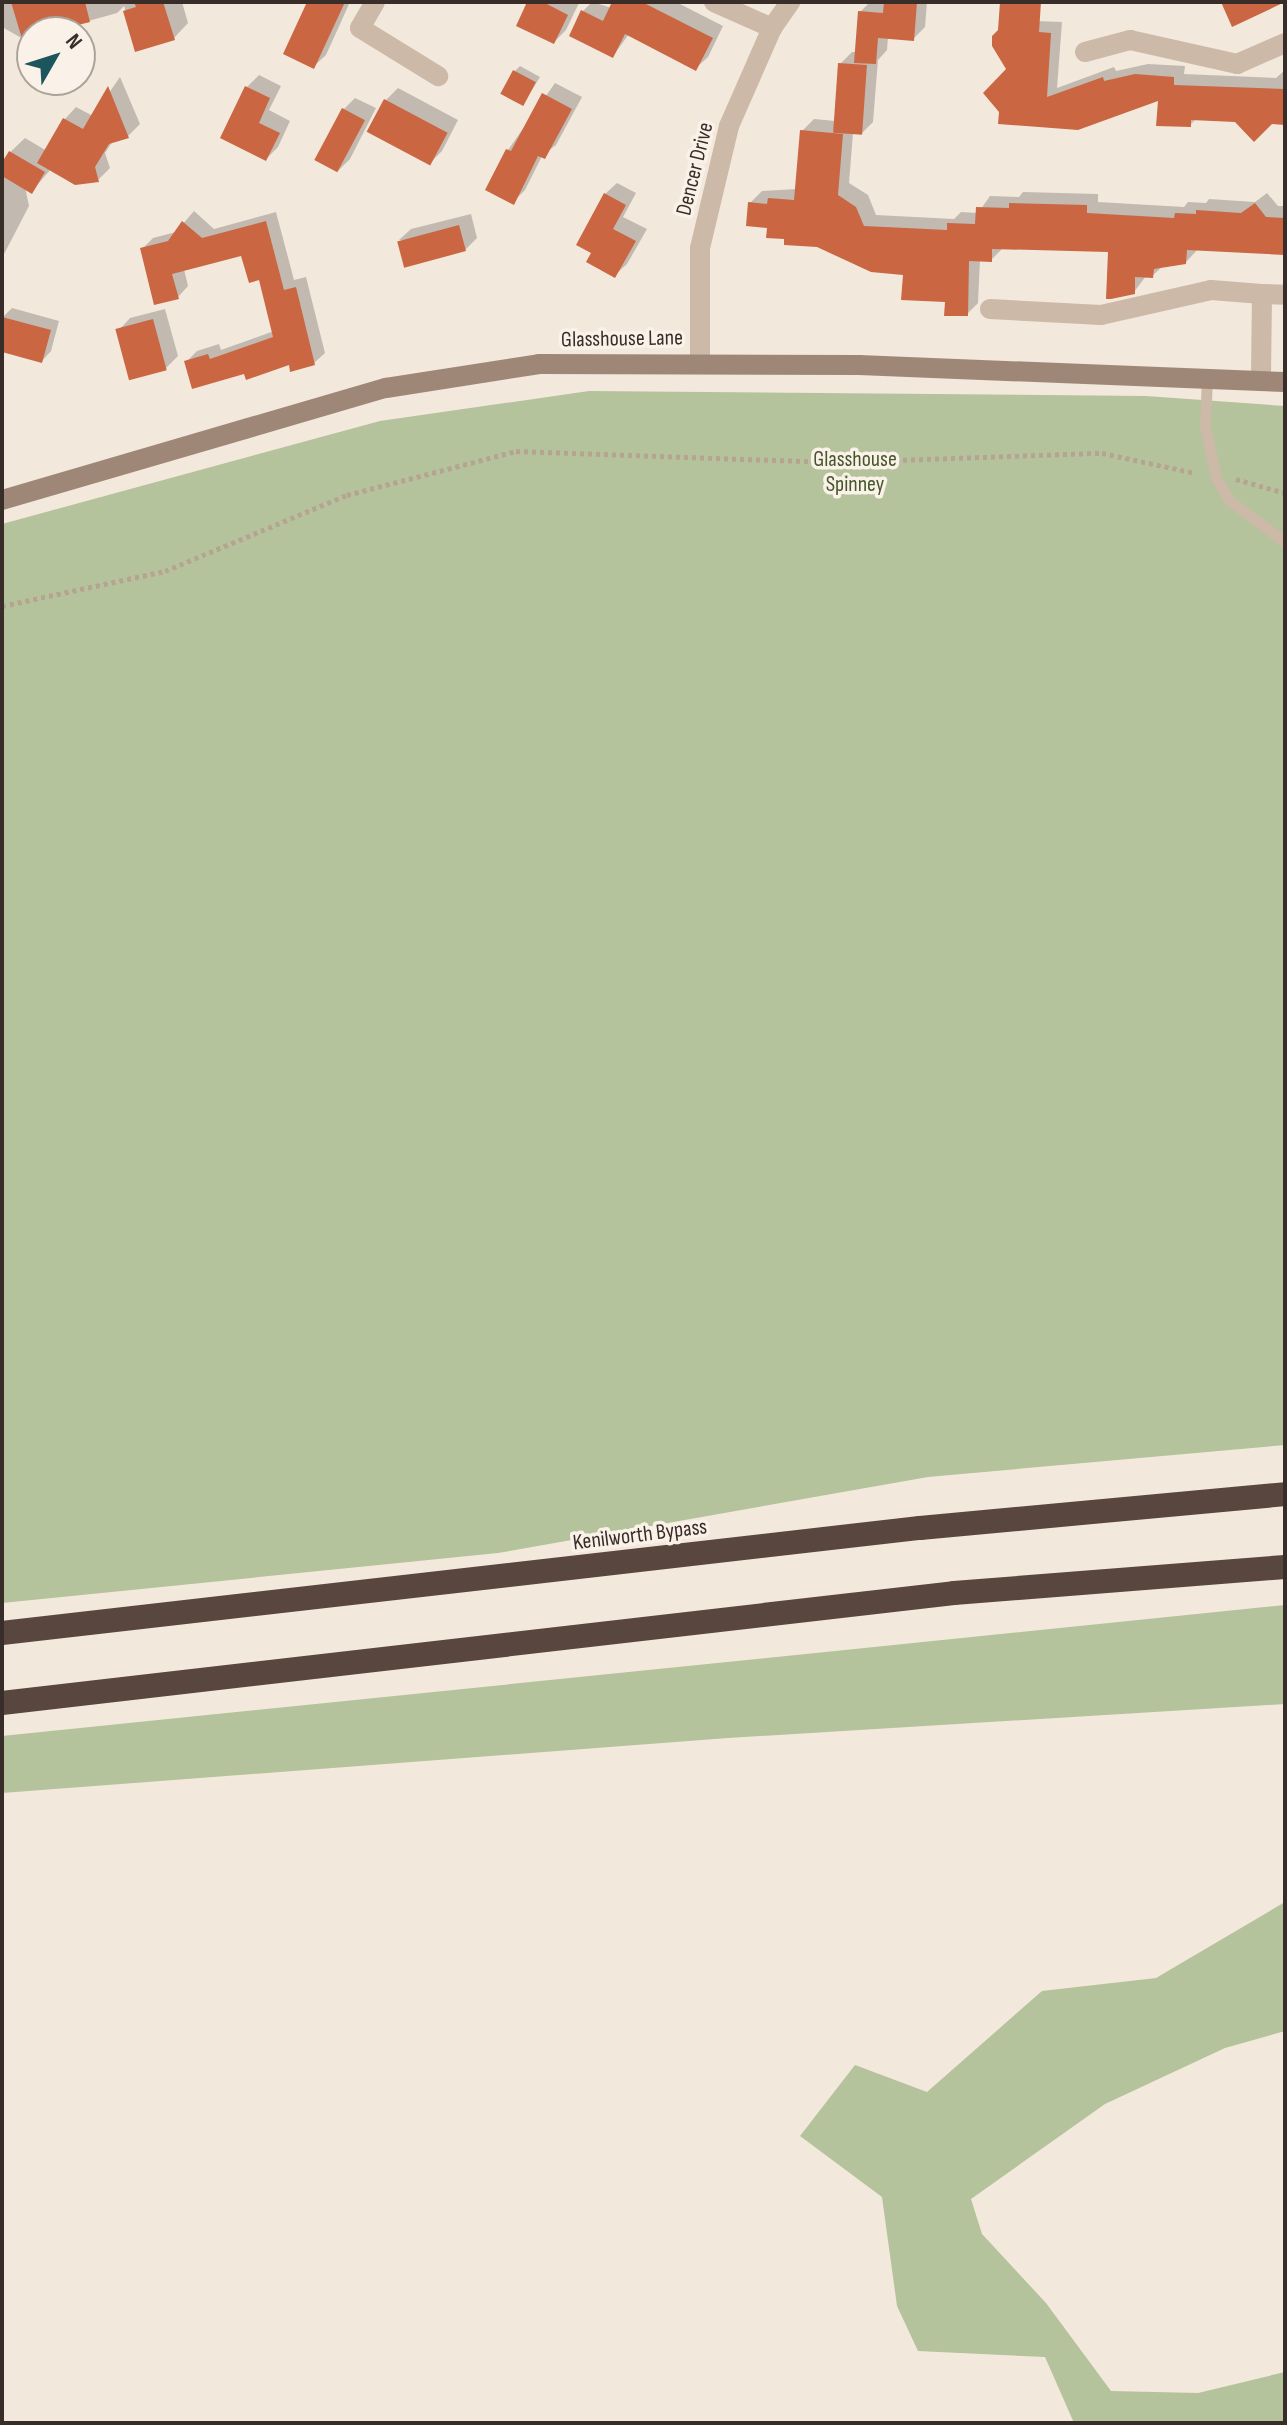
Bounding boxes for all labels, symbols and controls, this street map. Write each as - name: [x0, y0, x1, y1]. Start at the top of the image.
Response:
- north arrow: [16, 16, 96, 96]
- text: N: [59, 29, 88, 55]
- street label: Dencer Drive: [671, 120, 719, 218]
- street label: Glasshouse Lane: [561, 325, 683, 353]
- park label: Glasshouse Spinney: [813, 446, 897, 498]
- street label: Kenilworth Bypass: [571, 1514, 709, 1556]

